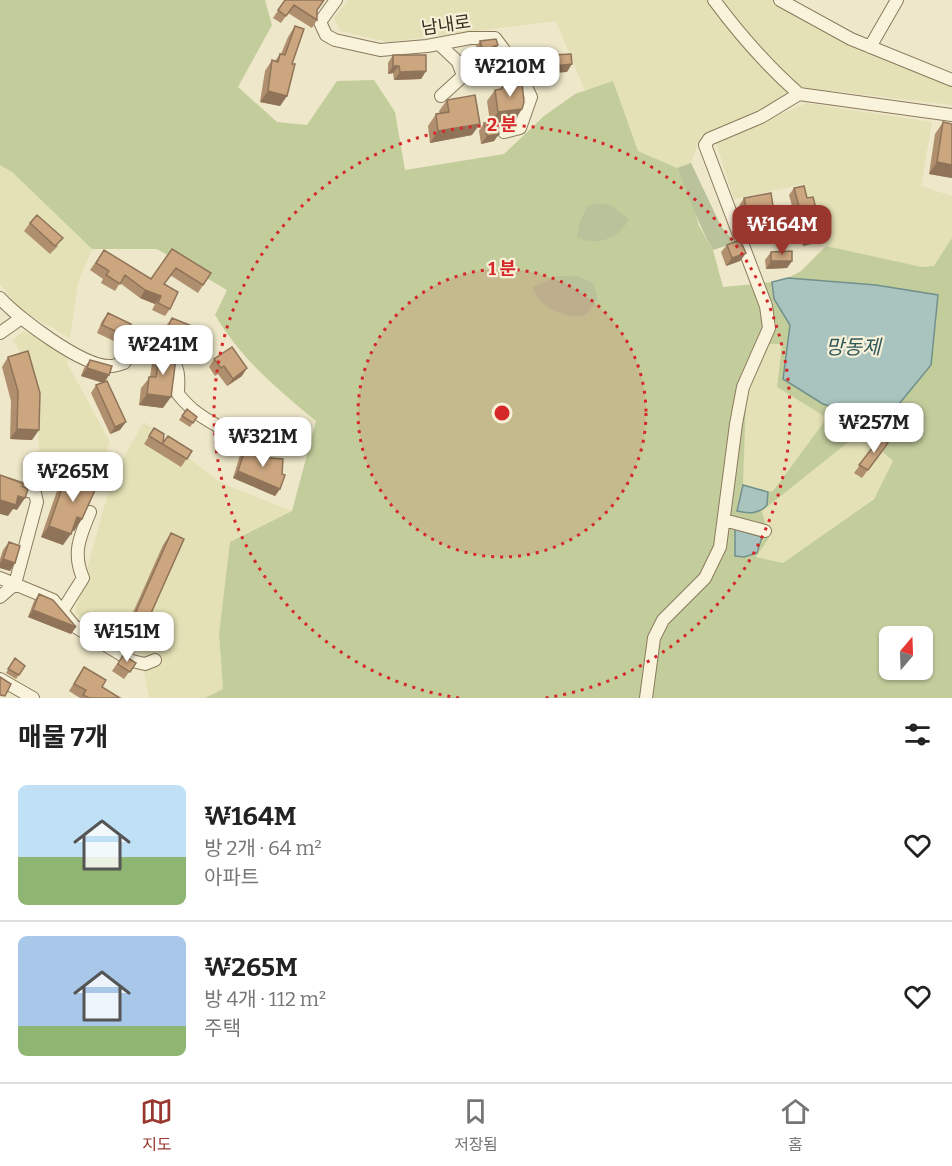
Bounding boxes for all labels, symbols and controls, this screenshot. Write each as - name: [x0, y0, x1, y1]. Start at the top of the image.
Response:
- street label: 남내로: [420, 11, 472, 39]
- pin: ₩210M: [468, 47, 552, 98]
- text: ₩210M: [474, 54, 546, 78]
- text: 2 분: [487, 114, 517, 136]
- pin: ₩164M: [740, 205, 824, 256]
- text: ₩164M: [746, 212, 818, 236]
- text: 1 분: [488, 258, 516, 280]
- pin: ₩241M: [121, 325, 205, 376]
- text: ₩241M: [128, 332, 198, 356]
- water label: 망동제: [825, 335, 883, 359]
- centre of rings: [492, 403, 512, 423]
- pin: ₩257M: [832, 403, 916, 454]
- text: ₩257M: [839, 410, 909, 434]
- pin: ₩321M: [221, 417, 305, 468]
- text: ₩321M: [228, 424, 298, 448]
- pin: ₩265M: [31, 452, 115, 503]
- text: ₩265M: [37, 459, 109, 483]
- pin: ₩151M: [85, 612, 169, 663]
- text: ₩151M: [94, 619, 160, 643]
- north arrow: [879, 626, 933, 680]
- map controls: [879, 626, 933, 680]
- icon: filters: [901, 718, 934, 751]
- text: 매물 7개: [18, 722, 108, 753]
- text: ₩164M: [204, 801, 297, 832]
- icon: home: [66, 809, 138, 881]
- icon: heart: [901, 829, 934, 862]
- text: 방 2개 · 64 m²: [204, 836, 322, 860]
- text: 아파트: [204, 865, 259, 889]
- text: ₩265M: [204, 952, 298, 983]
- icon: home: [66, 960, 138, 1032]
- icon: heart: [901, 980, 934, 1013]
- text: 방 4개 · 112 m²: [204, 987, 326, 1011]
- text: 주택: [204, 1016, 241, 1040]
- tab: 지도: [140, 1095, 173, 1155]
- tab: 저장됨: [454, 1095, 498, 1155]
- tab: 홈: [779, 1095, 812, 1155]

